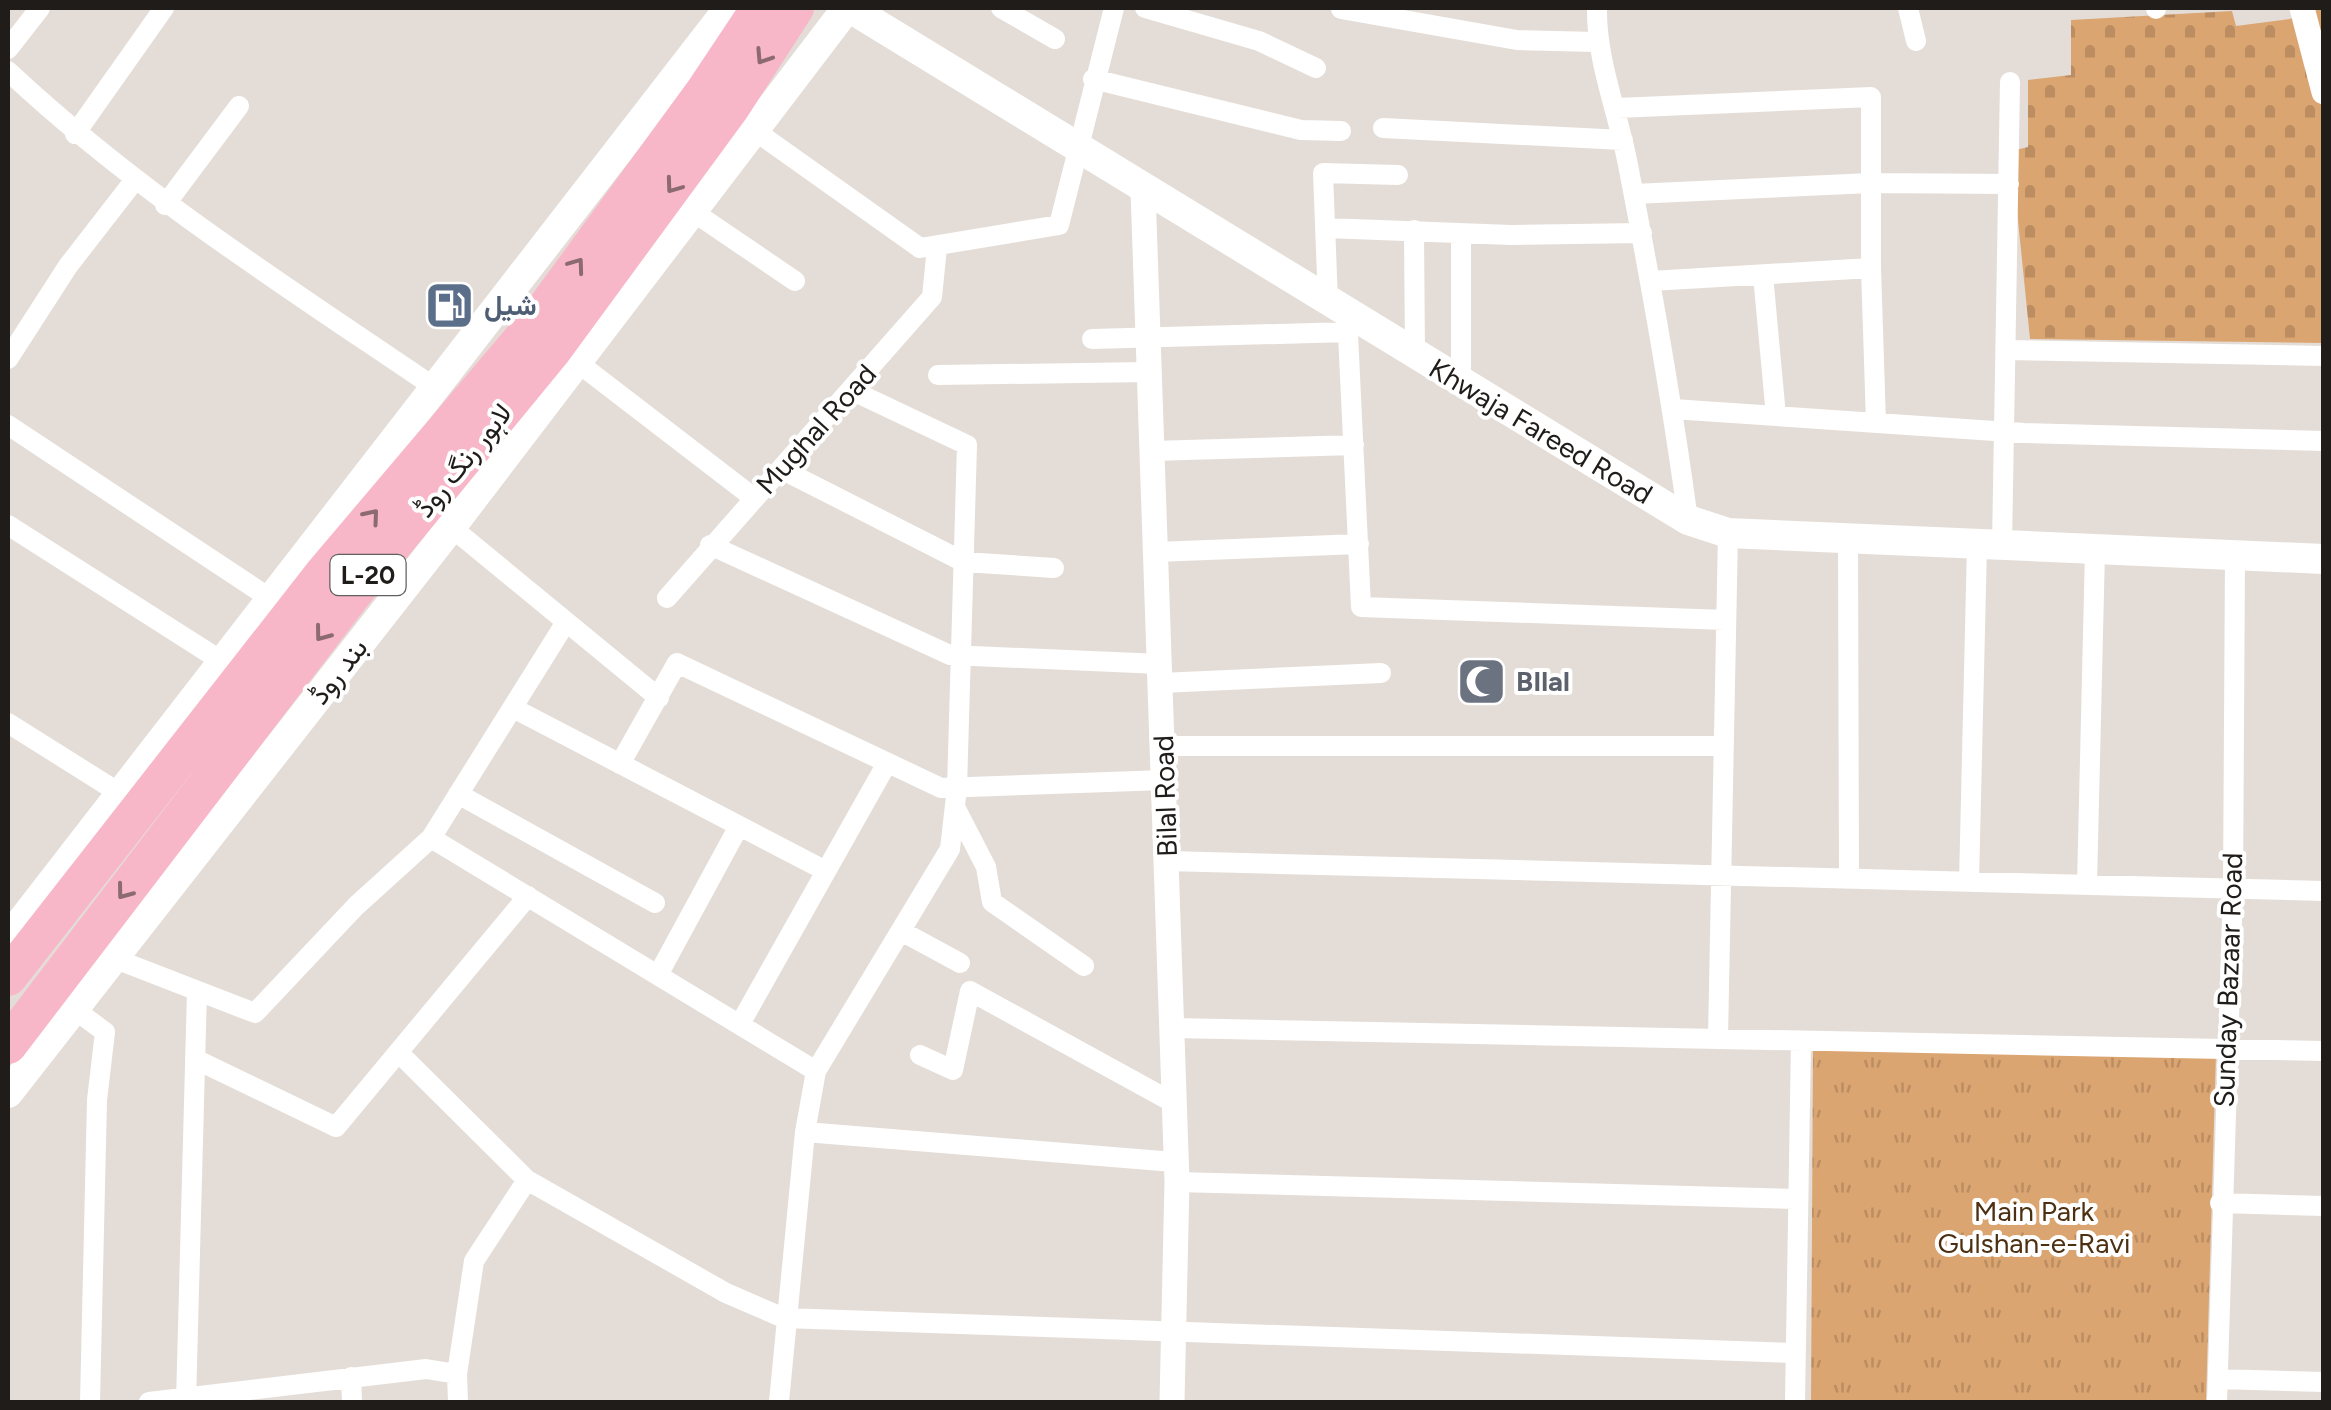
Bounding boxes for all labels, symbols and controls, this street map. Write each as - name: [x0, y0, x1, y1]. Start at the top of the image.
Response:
- one-way arrow: [757, 47, 776, 65]
- one-way arrow: [668, 175, 685, 193]
- one-way arrow: [566, 258, 583, 276]
- fuel station icon: شیل: [423, 279, 475, 331]
- place label: شیل: [484, 288, 537, 322]
- street label: Khwaja Fareed Road: [1423, 351, 1659, 511]
- street label: Mughal Road: [749, 357, 883, 501]
- street label: لاہور رنگ روڈ: [407, 396, 521, 525]
- one-way arrow: [360, 510, 378, 528]
- road number: L-20: [330, 555, 406, 595]
- one-way arrow: [316, 623, 334, 641]
- street label: بند روڈ: [302, 631, 375, 711]
- mosque icon: BIlal: [1455, 655, 1507, 707]
- place label: BIlal: [1516, 664, 1570, 698]
- street label: Bilal Road: [1146, 735, 1184, 857]
- street label: Sunday Bazaar Road: [2207, 852, 2249, 1108]
- one-way arrow: [119, 881, 136, 899]
- park label: Main Park Gulshan-e-Ravi: [1938, 1194, 2130, 1260]

